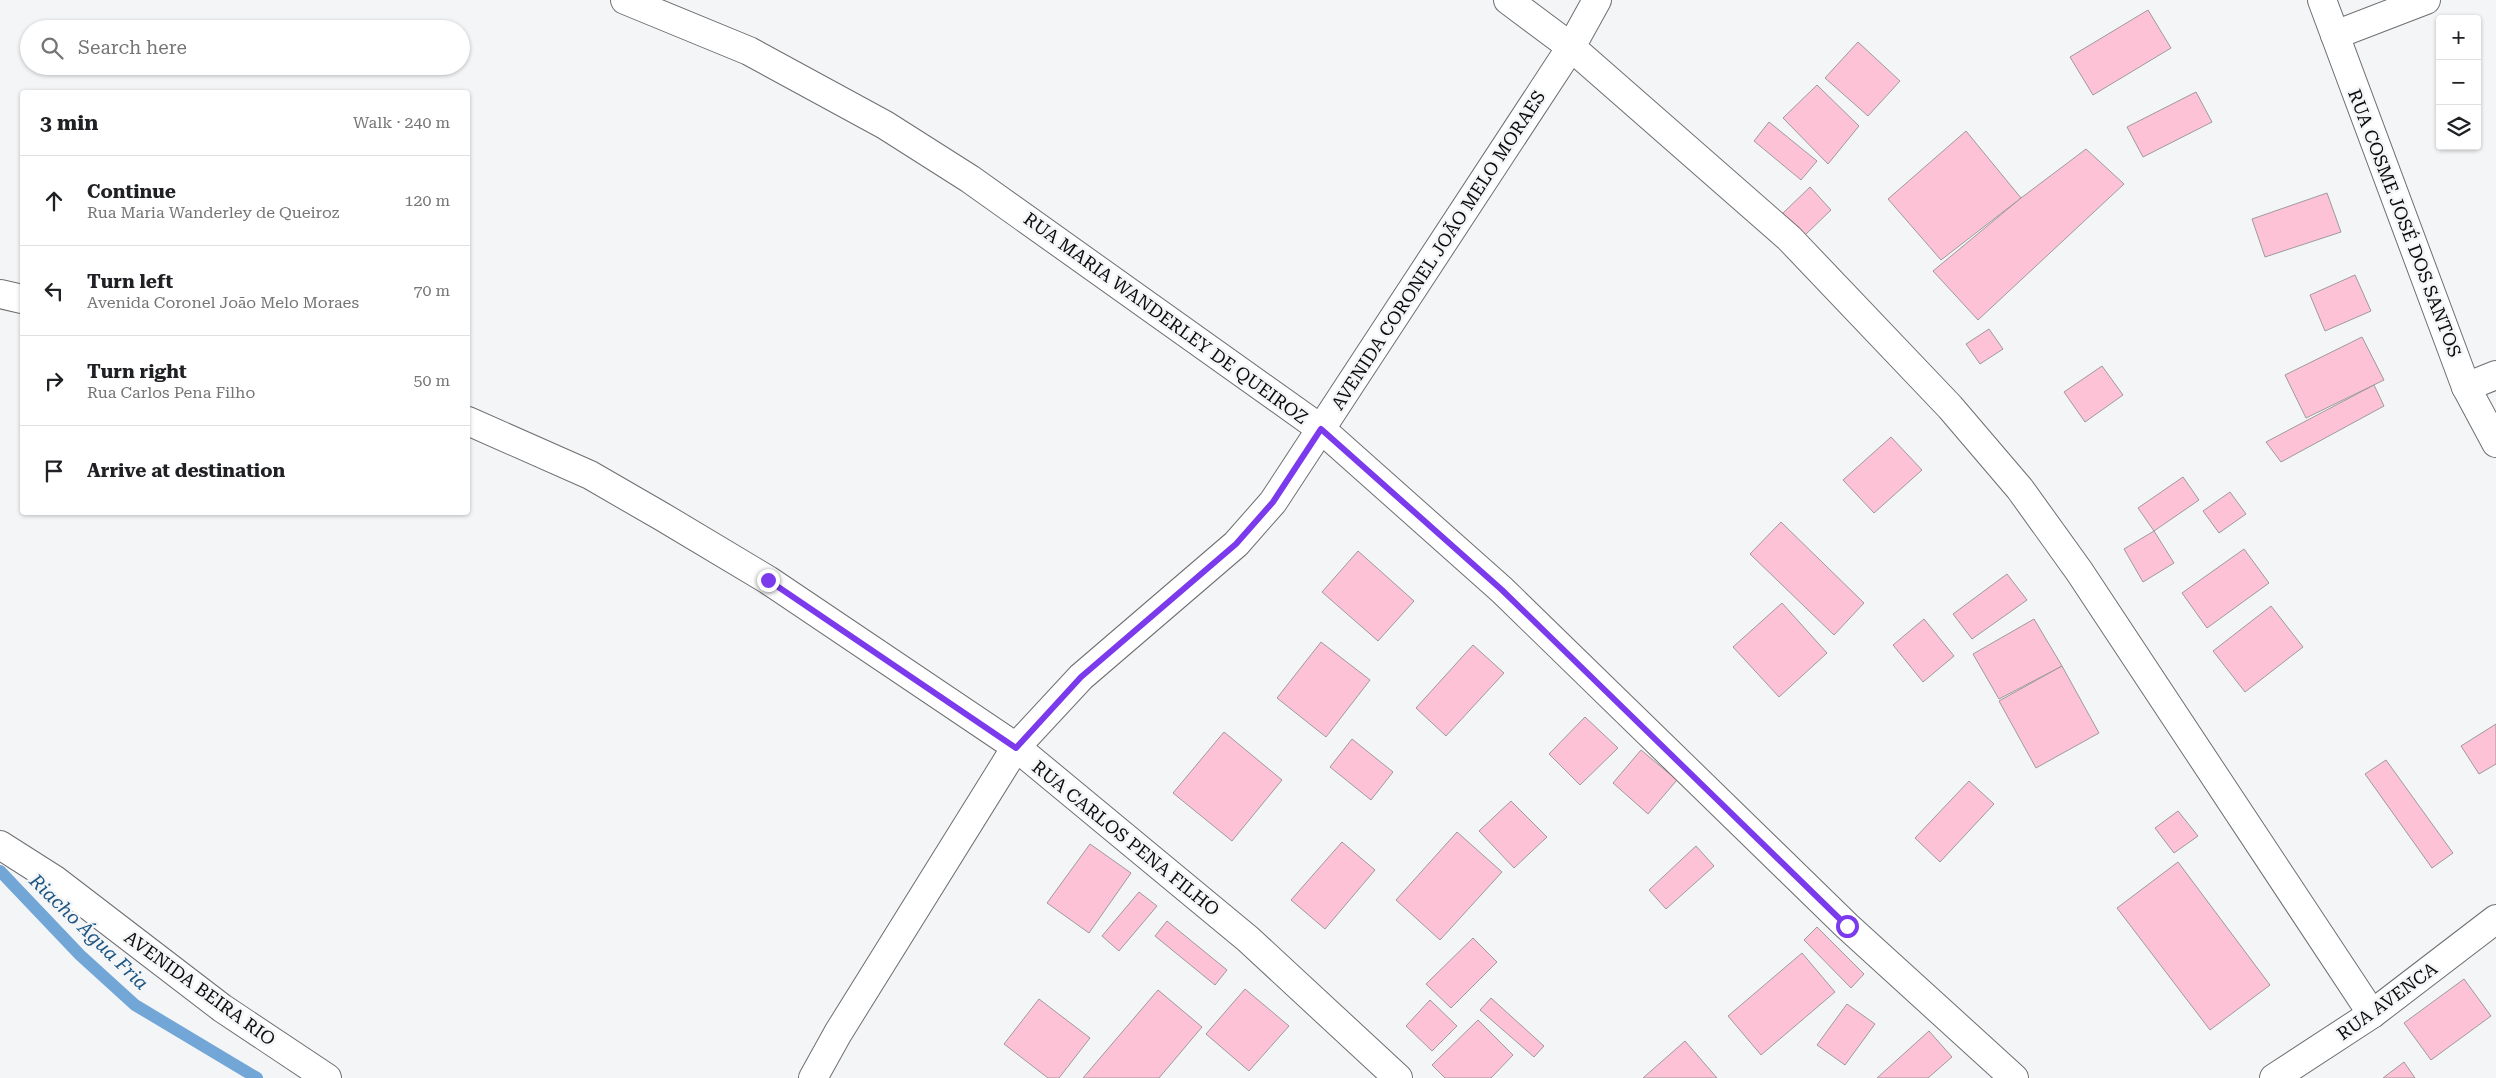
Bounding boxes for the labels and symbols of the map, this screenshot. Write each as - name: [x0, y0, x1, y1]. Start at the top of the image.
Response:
- street label: AVENIDA CORONEL JOÃO MELO MORAES: [1327, 86, 1549, 414]
- street label: RUA COSME JOSÉ DOS SANTOS: [2344, 86, 2466, 360]
- street label: RUA MARIA WANDERLEY DE QUEIROZ: [1020, 208, 1312, 428]
- route end: [757, 569, 780, 592]
- street label: RUA CARLOS PENA FILHO: [1028, 756, 1224, 920]
- water label: Riacho Água Fria: [24, 869, 153, 995]
- route start: [1836, 915, 1859, 938]
- street label: AVENIDA BEIRA RIO: [121, 926, 279, 1050]
- street label: RUA AVENCA: [2333, 957, 2441, 1044]

